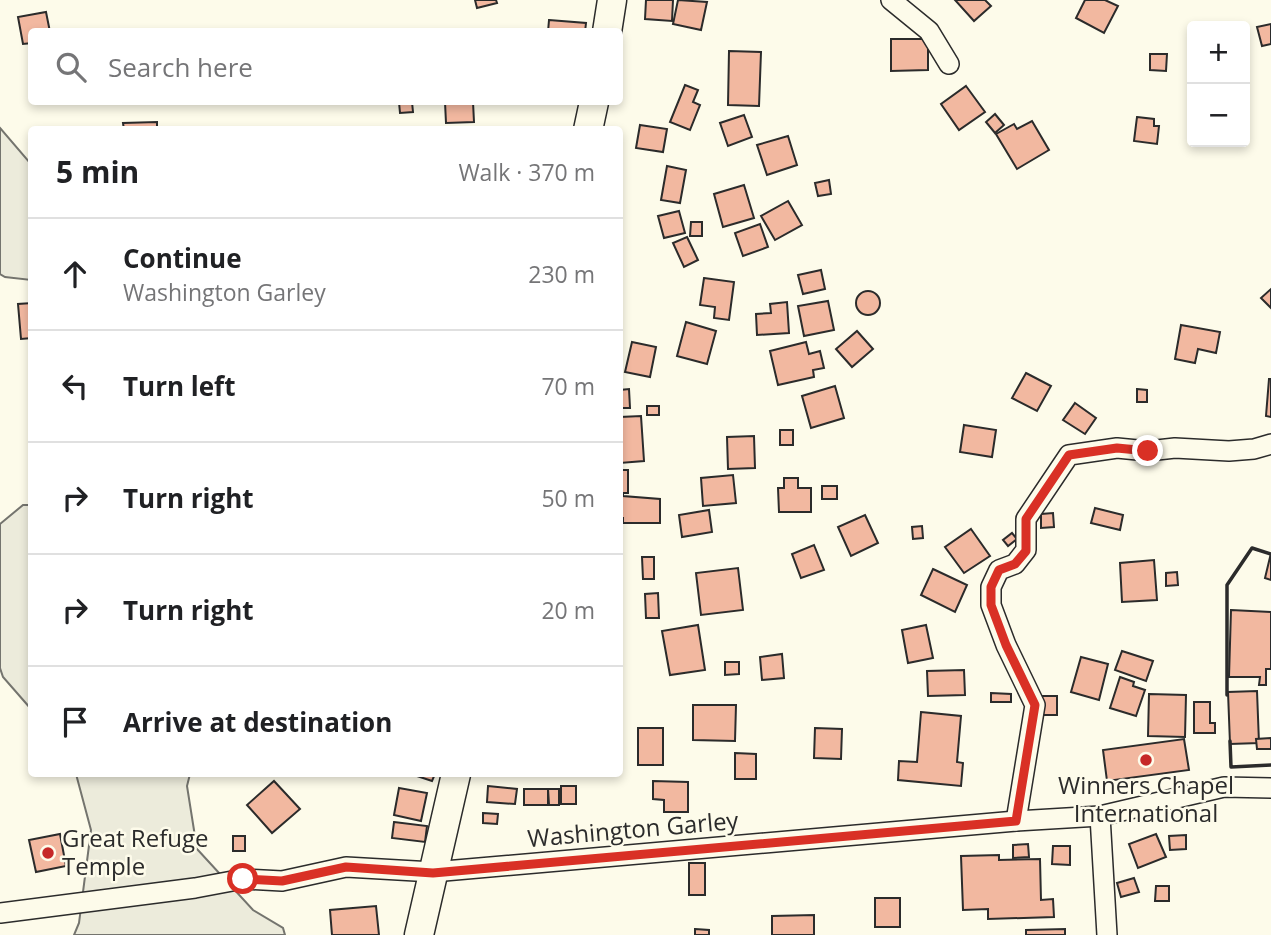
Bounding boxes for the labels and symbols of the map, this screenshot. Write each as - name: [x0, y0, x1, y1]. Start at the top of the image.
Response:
- route end: [1132, 435, 1163, 466]
- marker: Winners Chapel International: [1138, 752, 1154, 768]
- place label: Winners Chapel International: [1058, 768, 1234, 829]
- street label: Washington Garley: [526, 803, 741, 854]
- place label: Great Refuge Temple: [62, 821, 208, 882]
- marker: Great Refuge Temple: [40, 845, 56, 861]
- route start: [227, 863, 258, 894]

